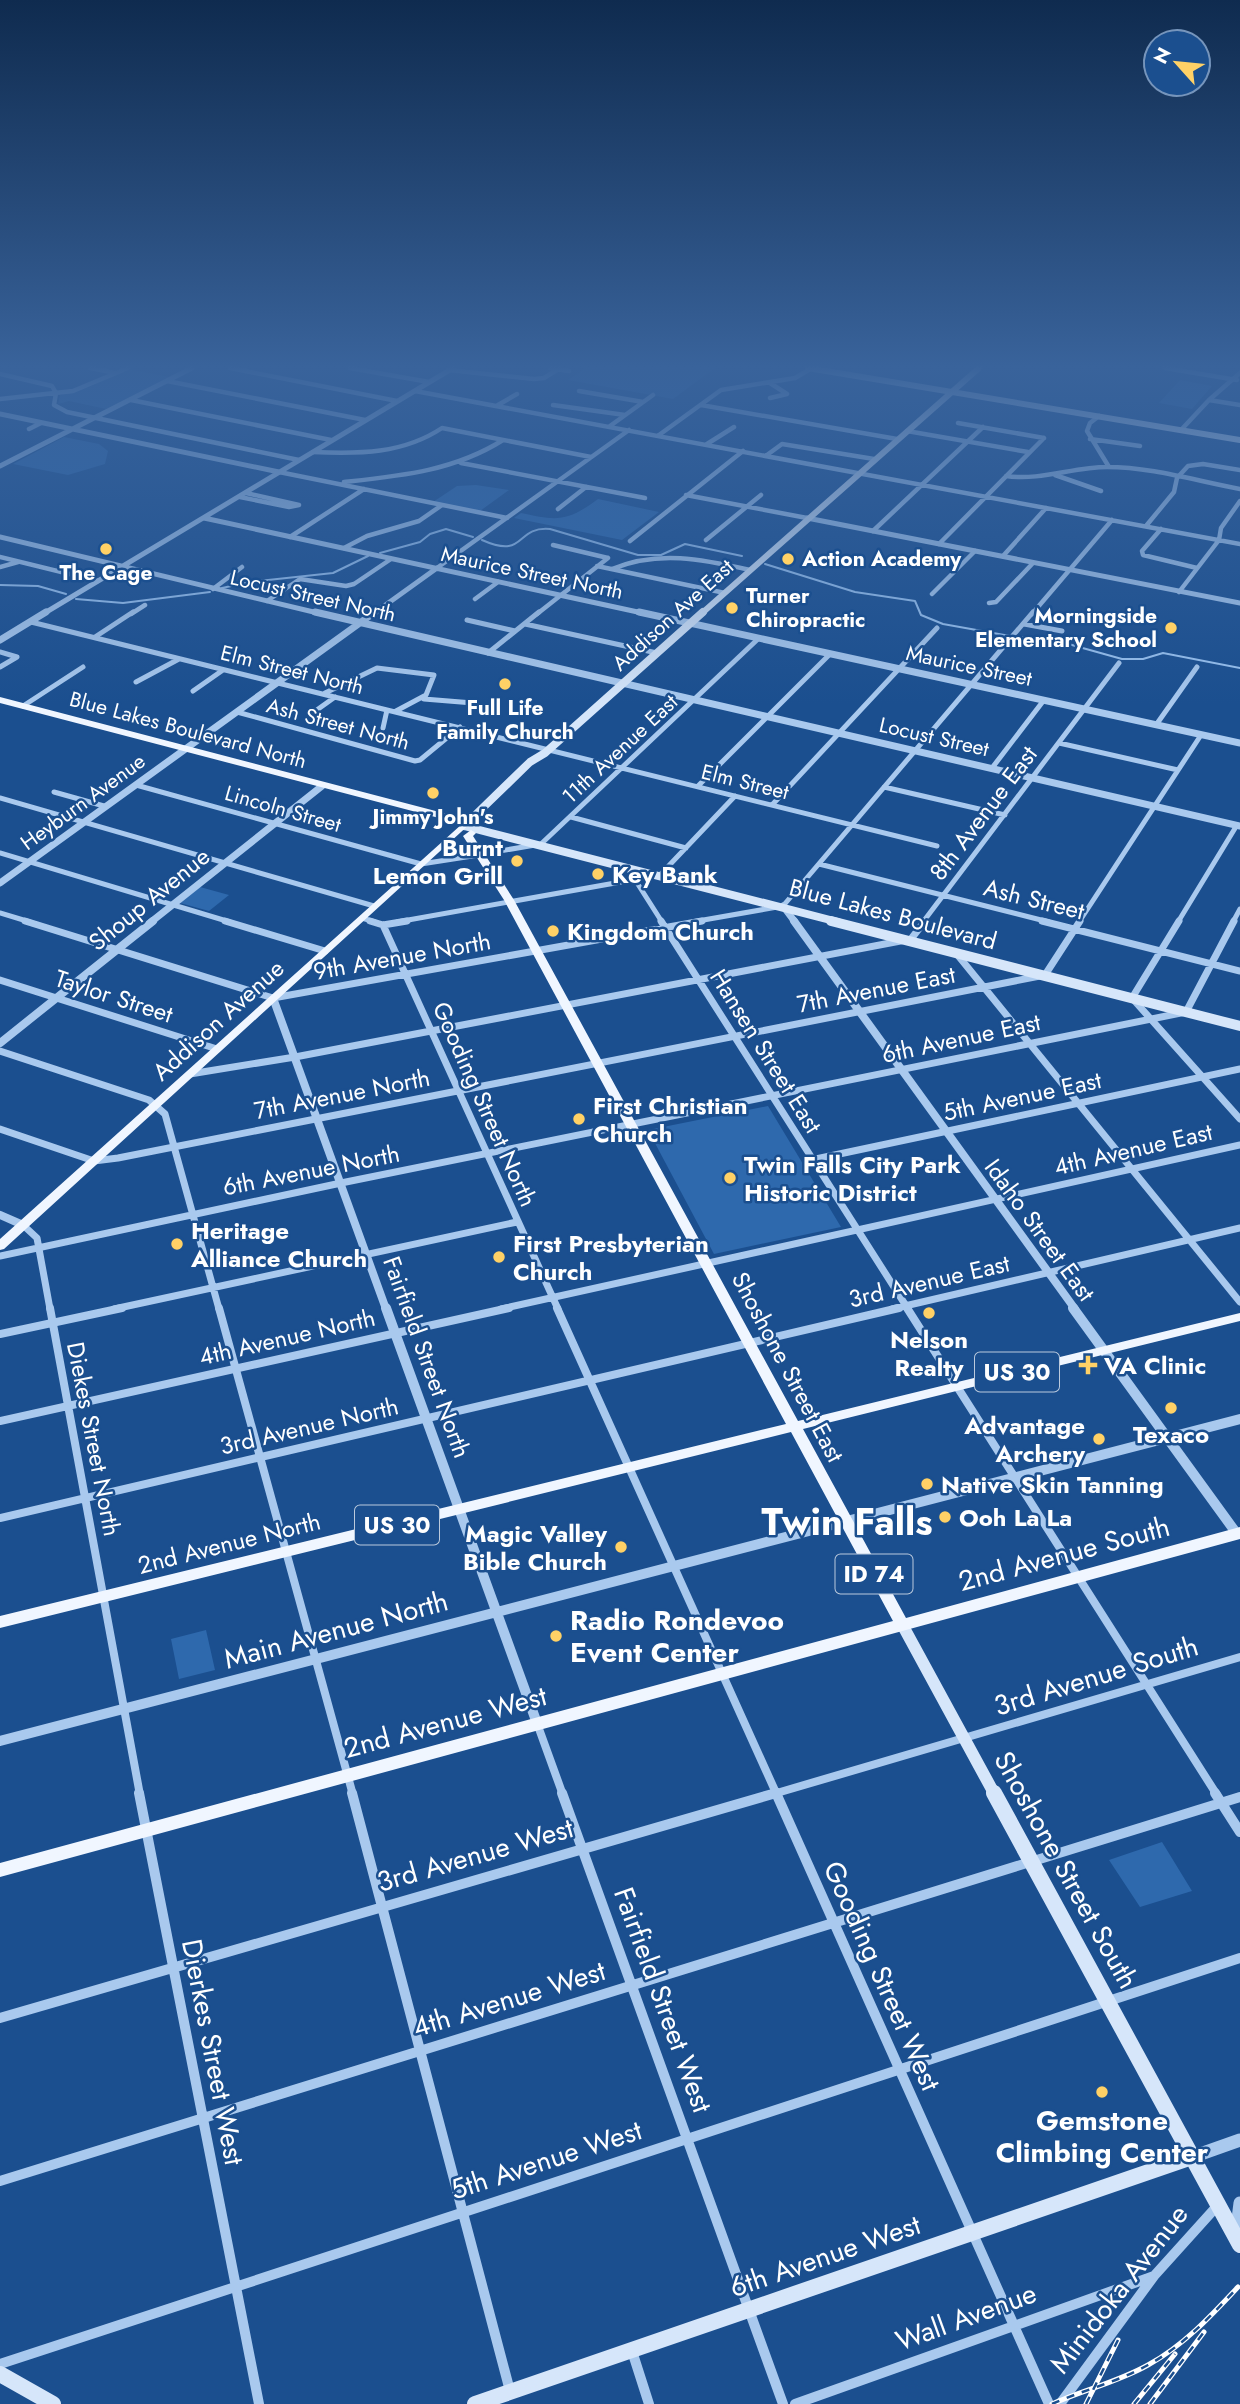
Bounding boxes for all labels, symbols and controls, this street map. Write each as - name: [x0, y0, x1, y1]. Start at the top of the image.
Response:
- north arrow: [1142, 28, 1212, 98]
- text: N: [1147, 43, 1178, 68]
- street label: Maurice Street North: [438, 539, 626, 607]
- marker: The Cage: [98, 541, 114, 557]
- place label: Action Academy: [801, 544, 962, 574]
- marker: Action Academy: [780, 551, 796, 567]
- street label: Addison Ave East: [606, 552, 740, 678]
- place label: The Cage: [60, 558, 152, 588]
- street label: Locust Street North: [227, 562, 399, 630]
- place label: Turner Chiropractic: [746, 581, 865, 635]
- marker: Turner Chiropractic: [724, 600, 740, 616]
- place label: Morningside Elementary School: [975, 601, 1157, 655]
- marker: Morningside Elementary School: [1163, 620, 1179, 636]
- street label: Elm Street North: [217, 638, 367, 702]
- street label: Maurice Street: [903, 638, 1035, 694]
- marker: Full Life Family Church: [497, 676, 513, 692]
- street label: Blue Lakes Boulevard North: [66, 684, 310, 776]
- street label: 11th Avenue East: [556, 688, 684, 810]
- street label: Ash Street North: [263, 690, 413, 758]
- place label: Full Life Family Church: [436, 693, 574, 747]
- street label: Locust Street: [876, 710, 992, 764]
- street label: 8th Avenue East: [921, 738, 1046, 888]
- street label: Heyburn Avenue: [14, 746, 152, 858]
- street label: Elm Street: [698, 757, 792, 807]
- street label: Lincoln Street: [221, 778, 345, 840]
- marker: Jimmy John's: [425, 785, 441, 801]
- place label: Jimmy John's: [369, 802, 494, 832]
- place label: Burnt Lemon Grill: [373, 830, 503, 893]
- street label: Shoup Avenue: [81, 839, 217, 959]
- marker: Burnt Lemon Grill: [509, 853, 525, 869]
- place label: Key Bank: [612, 857, 718, 892]
- marker: Key Bank: [590, 866, 606, 882]
- street label: Blue Lakes Boulevard: [785, 869, 1001, 959]
- street label: Ash Street: [980, 870, 1088, 928]
- place label: Kingdom Church: [567, 914, 754, 949]
- street label: 9th Avenue North: [311, 923, 493, 989]
- marker: Kingdom Church: [545, 923, 561, 939]
- street label: Addison Avenue: [144, 951, 292, 1089]
- street label: 7th Avenue East: [794, 956, 958, 1021]
- street label: Taylor Street: [51, 960, 178, 1032]
- street label: Hansen Street East: [701, 962, 831, 1140]
- street label: Gooding Street North: [424, 996, 546, 1212]
- street label: 6th Avenue East: [878, 1004, 1044, 1072]
- street label: 7th Avenue North: [251, 1060, 433, 1128]
- street label: 5th Avenue East: [940, 1062, 1105, 1130]
- place label: First Christian Church: [593, 1088, 747, 1151]
- marker: First Christian Church: [571, 1111, 587, 1127]
- street label: 4th Avenue East: [1050, 1114, 1216, 1184]
- street label: 6th Avenue North: [219, 1136, 403, 1204]
- place label: Twin Falls City Park Historic District: [744, 1147, 961, 1210]
- street label: Idaho Street East: [976, 1151, 1104, 1309]
- marker: Twin Falls City Park Historic District: [722, 1170, 738, 1186]
- place label: Heritage Alliance Church: [190, 1213, 367, 1276]
- place label: First Presbyterian Church: [513, 1226, 709, 1289]
- marker: Heritage Alliance Church: [169, 1236, 185, 1252]
- street label: 3rd Avenue East: [845, 1245, 1013, 1317]
- marker: First Presbyterian Church: [491, 1249, 507, 1265]
- street label: Fairfield Street North: [374, 1251, 480, 1463]
- street label: Shoshone Street East: [723, 1266, 853, 1469]
- street label: 4th Avenue North: [195, 1300, 379, 1374]
- marker: Nelson Realty: [921, 1305, 937, 1321]
- place label: Nelson Realty: [890, 1322, 968, 1385]
- street label: Diekes Street North: [58, 1339, 130, 1539]
- place label: VA Clinic: [1103, 1348, 1206, 1383]
- road number: US 30: [975, 1352, 1059, 1392]
- marker: VA Clinic: [1078, 1355, 1098, 1375]
- street label: 3rd Avenue North: [216, 1388, 402, 1464]
- marker: Texaco: [1163, 1400, 1179, 1416]
- place label: Advantage Archery: [963, 1408, 1085, 1471]
- place label: Texaco: [1133, 1417, 1209, 1452]
- marker: Advantage Archery: [1091, 1431, 1107, 1447]
- place label: Native Skin Tanning: [941, 1467, 1164, 1502]
- marker: Native Skin Tanning: [919, 1476, 935, 1492]
- district label: Twin Falls: [761, 1494, 933, 1549]
- place label: Ooh La La: [959, 1500, 1072, 1535]
- street label: 2nd Avenue North: [134, 1503, 324, 1583]
- road number: US 30: [355, 1506, 439, 1544]
- street label: 2nd Avenue South: [954, 1506, 1174, 1602]
- marker: Ooh La La: [937, 1509, 953, 1525]
- place label: Magic Valley Bible Church: [463, 1516, 607, 1579]
- marker: Magic Valley Bible Church: [613, 1539, 629, 1555]
- road number: ID 74: [836, 1554, 912, 1594]
- street label: Main Avenue North: [220, 1580, 452, 1680]
- place label: Radio Rondevoo Event Center: [570, 1600, 784, 1673]
- street label: 3rd Avenue South: [989, 1625, 1203, 1727]
- marker: Radio Rondevoo Event Center: [548, 1628, 564, 1644]
- street label: 2nd Avenue West: [339, 1675, 551, 1769]
- street label: Shoshone Street South: [984, 1744, 1148, 1996]
- street label: 3rd Avenue West: [372, 1807, 578, 1903]
- street label: Gooding Street West: [813, 1855, 951, 2098]
- street label: Fairfield Street West: [603, 1882, 723, 2119]
- street label: Dierkes Street West: [171, 1935, 255, 2169]
- street label: 4th Avenue West: [408, 1950, 611, 2048]
- marker: Gemstone Climbing Center: [1094, 2084, 1110, 2100]
- place label: Gemstone Climbing Center: [996, 2100, 1209, 2173]
- street label: 5th Avenue West: [445, 2110, 647, 2210]
- street label: Minidoka Avenue: [1040, 2196, 1198, 2382]
- street label: 6th Avenue West: [724, 2204, 926, 2308]
- street label: Wall Avenue: [890, 2273, 1042, 2361]

